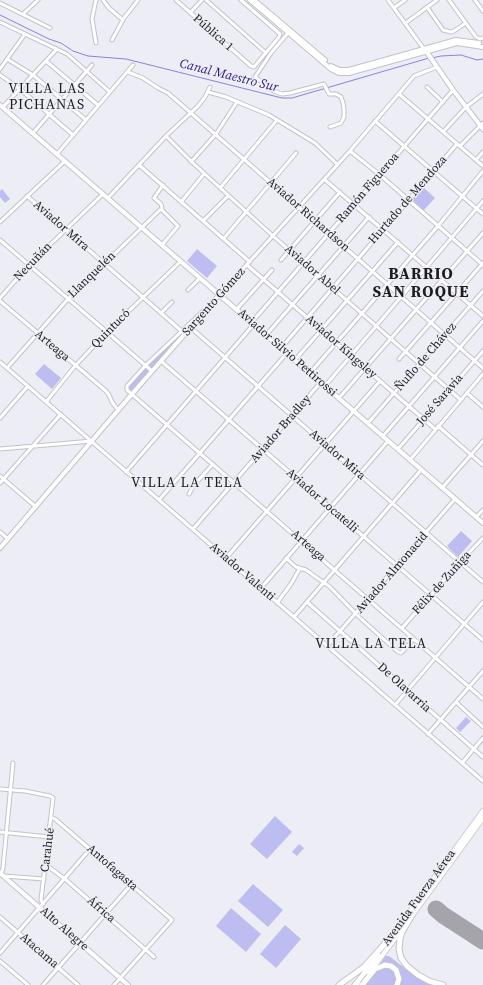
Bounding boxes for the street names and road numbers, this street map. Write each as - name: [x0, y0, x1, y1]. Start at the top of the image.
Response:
- street label: Pública 1: [190, 12, 236, 54]
- street label: Ramón Figueroa: [334, 150, 402, 226]
- street label: Hurtado de Mendoza: [366, 153, 450, 247]
- street label: Aviador Richardson: [263, 175, 353, 255]
- street label: Aviador Mira: [30, 198, 92, 254]
- street label: Necuñán: [11, 240, 55, 284]
- street label: Aviador Abel: [281, 242, 343, 298]
- street label: Llanquelén: [65, 249, 119, 301]
- street label: Sargento Gómez: [180, 265, 248, 339]
- street label: Quintucó: [88, 306, 134, 352]
- street label: Aviador Silvio Pettirossi: [235, 306, 339, 400]
- street label: Aviador Kingsley: [302, 312, 380, 382]
- street label: Ñuflo de Chávez: [392, 320, 460, 394]
- street label: Arteaga: [32, 327, 72, 365]
- street label: José Saravia: [414, 371, 466, 429]
- street label: Aviador Bradley: [248, 392, 314, 466]
- street label: Aviador Mira: [306, 427, 368, 483]
- street label: Aviador Locatelli: [283, 466, 361, 536]
- street label: Arteaga: [288, 527, 328, 565]
- street label: Aviador Almonacid: [353, 529, 431, 617]
- street label: Aviador Valenti: [206, 540, 278, 604]
- street label: Félix de Zuñiga: [410, 548, 474, 618]
- street label: De Olavarria: [374, 660, 434, 716]
- street label: Carahué: [38, 827, 58, 873]
- street label: Antofagasta: [83, 842, 141, 894]
- street label: Avenida Fuerza Aérea: [379, 847, 459, 949]
- street label: África: [84, 894, 118, 926]
- street label: Alto Alegre: [37, 904, 91, 954]
- street label: Atacama: [17, 930, 61, 972]

